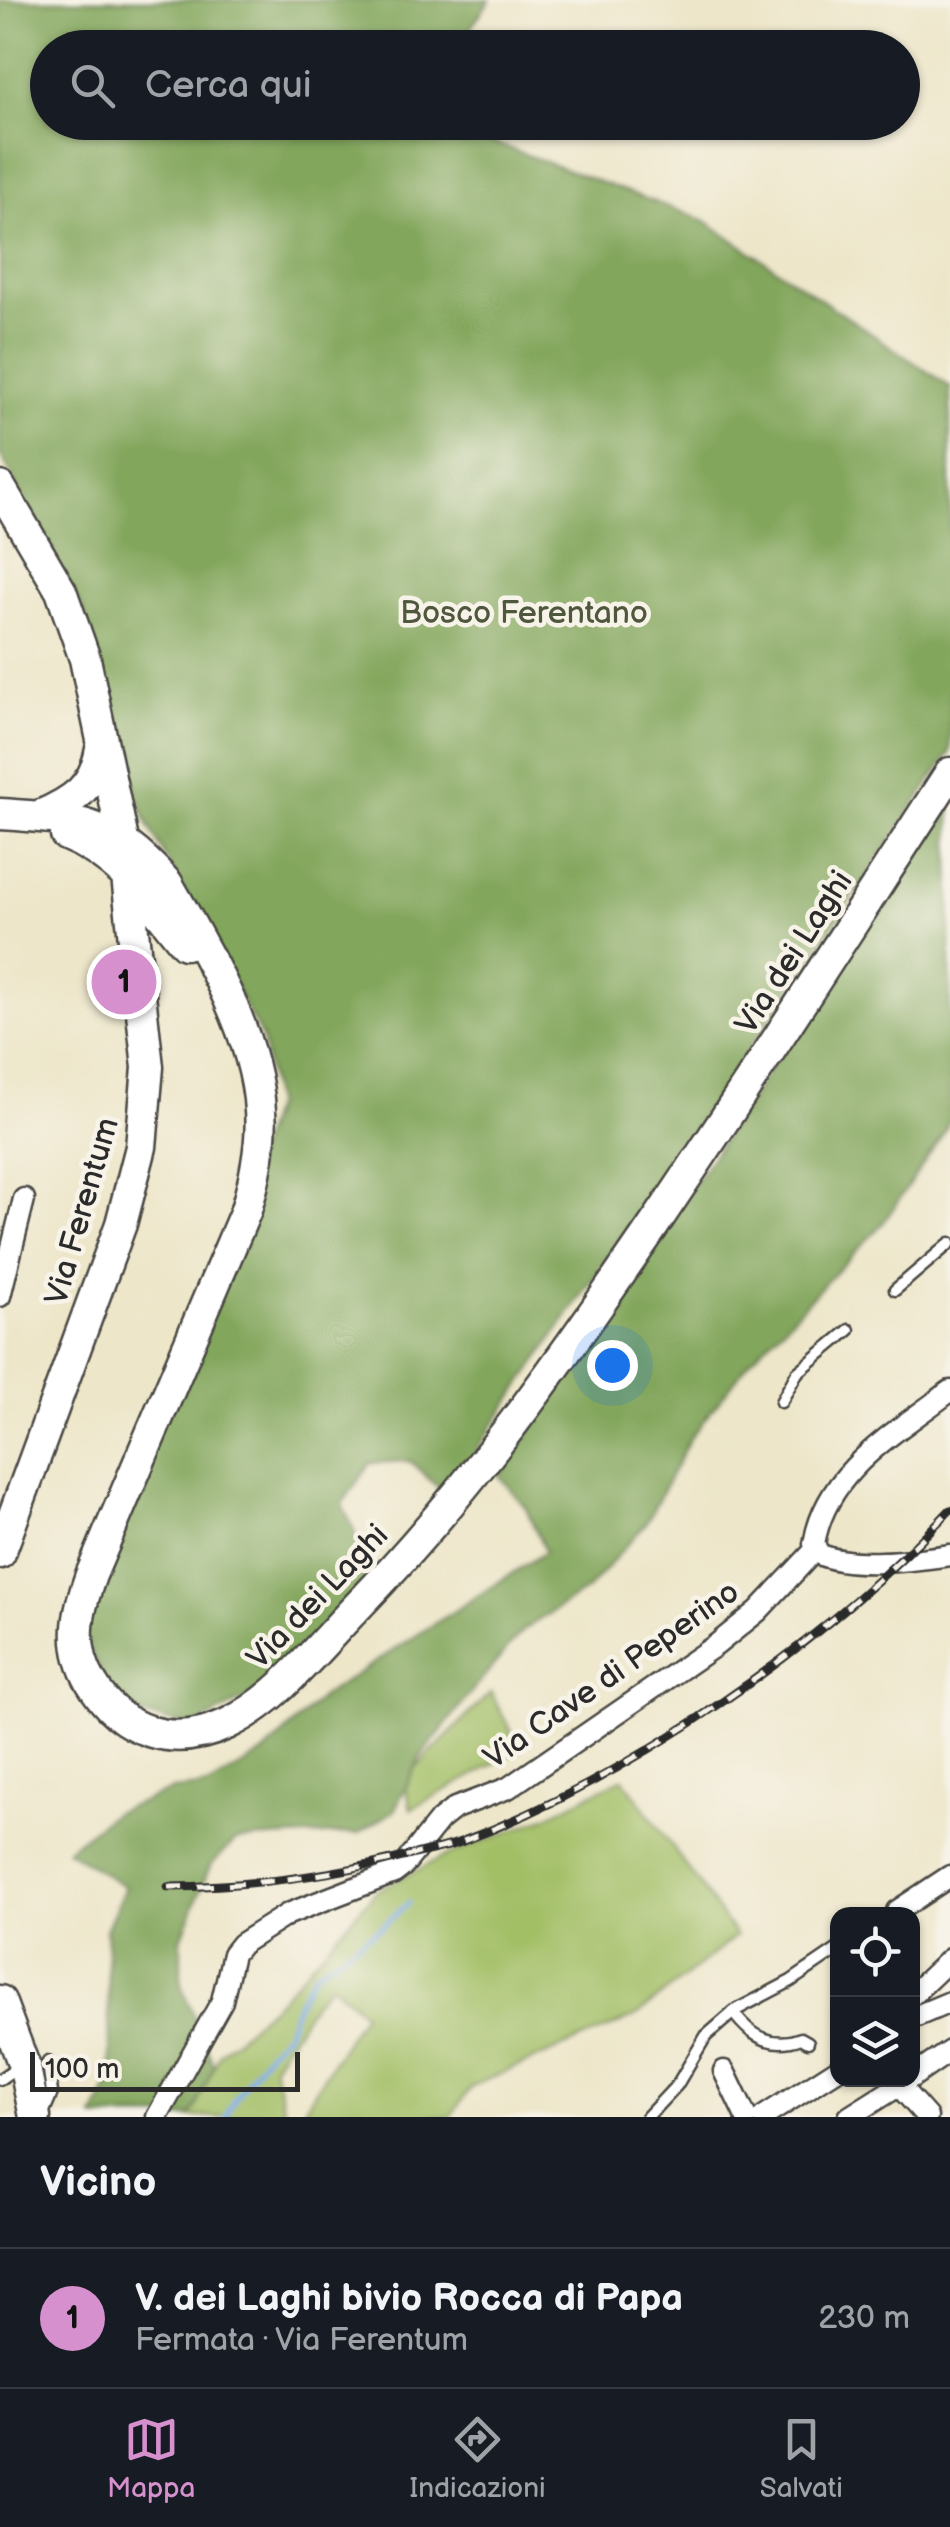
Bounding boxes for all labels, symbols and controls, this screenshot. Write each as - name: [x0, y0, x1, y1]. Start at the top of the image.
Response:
- search box: [30, 30, 920, 140]
- icon: search: [65, 58, 120, 113]
- text: Cerca qui: [145, 63, 312, 108]
- park label: Bosco Ferentano: [400, 594, 648, 633]
- street label: Via dei Laghi: [727, 864, 861, 1042]
- pin: 1: [92, 944, 156, 1020]
- street label: Via Ferentum: [37, 1113, 128, 1310]
- your location: [587, 1340, 638, 1391]
- street label: Via dei Laghi: [239, 1516, 397, 1678]
- street label: Via Cave di Peperino: [477, 1572, 747, 1778]
- map controls: [830, 1907, 920, 2087]
- button: locate: [830, 1907, 920, 1997]
- button: layers: [830, 1997, 920, 2087]
- scale bar: [30, 2047, 300, 2092]
- text: 100 m: [45, 2053, 119, 2086]
- text: Vicino: [40, 2157, 156, 2208]
- text: V. dei Laghi bivio Rocca di Papa: [135, 2276, 683, 2321]
- text: 1: [66, 2299, 79, 2338]
- text: 230 m: [818, 2299, 910, 2338]
- text: Fermata · Via Ferentum: [135, 2321, 468, 2360]
- tab: Mappa: [107, 2412, 195, 2505]
- tab: Indicazioni: [410, 2412, 546, 2505]
- tab: Salvati: [760, 2412, 843, 2505]

